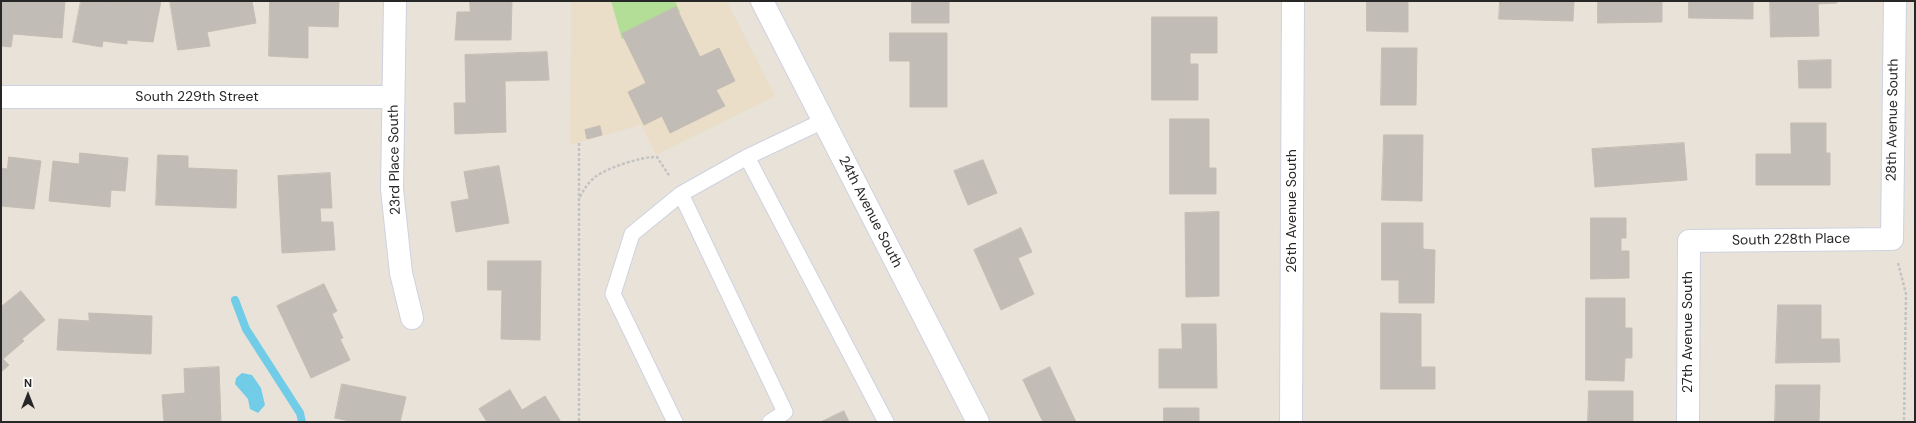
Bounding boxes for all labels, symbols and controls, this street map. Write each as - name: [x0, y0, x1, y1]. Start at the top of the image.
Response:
- street label: 28th Avenue South: [1884, 58, 1902, 182]
- street label: South 229th Street: [135, 89, 259, 105]
- street label: 23rd Place South: [386, 105, 404, 215]
- street label: 26th Avenue South: [1284, 149, 1300, 273]
- street label: 24th Avenue South: [835, 153, 905, 271]
- street label: South 228th Place: [1732, 231, 1850, 249]
- street label: 27th Avenue South: [1680, 271, 1696, 393]
- north arrow: [8, 375, 48, 415]
- text: N: [24, 376, 32, 390]

